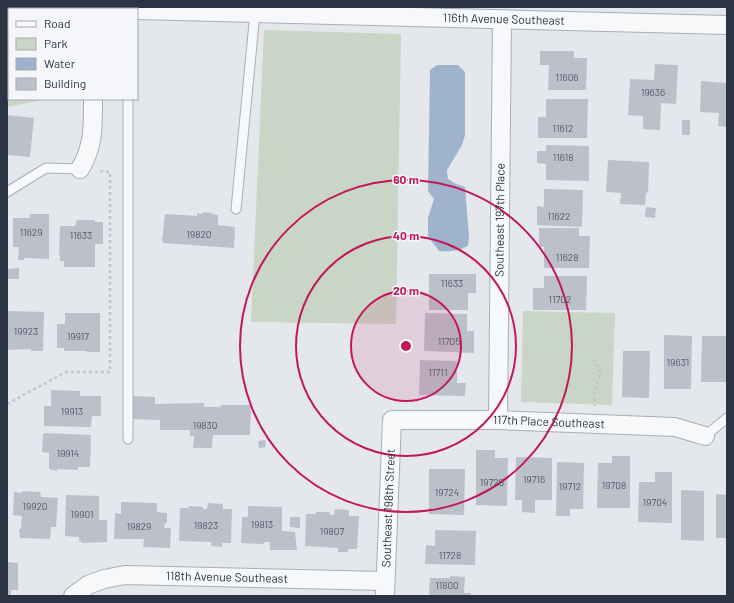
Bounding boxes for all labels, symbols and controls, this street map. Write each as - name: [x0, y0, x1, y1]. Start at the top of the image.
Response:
- legend: [8, 8, 138, 100]
- street label: 116th Avenue Southeast: [443, 10, 565, 27]
- text: Road: [44, 16, 71, 30]
- text: Park: [44, 36, 68, 50]
- text: Water: [44, 56, 76, 70]
- house number: 11606: [556, 71, 578, 83]
- text: Building: [44, 76, 86, 90]
- house number: 19636: [641, 86, 665, 98]
- house number: 11612: [553, 122, 573, 134]
- house number: 11618: [553, 151, 573, 163]
- street label: Southeast 197th Place: [491, 163, 507, 277]
- text: 60 m: [393, 172, 419, 186]
- house number: 11622: [548, 210, 570, 222]
- house number: 11629: [20, 226, 42, 238]
- house number: 19820: [187, 228, 211, 240]
- text: 40 m: [393, 228, 419, 242]
- house number: 11633: [70, 229, 92, 241]
- house number: 11628: [556, 251, 578, 263]
- house number: 11633: [441, 277, 463, 289]
- text: 20 m: [393, 283, 419, 297]
- house number: 11702: [549, 293, 571, 305]
- house number: 19923: [14, 325, 38, 337]
- house number: 19917: [67, 330, 89, 342]
- house number: 11705: [438, 335, 460, 347]
- centre of rings: [399, 339, 413, 353]
- house number: 19631: [667, 356, 689, 368]
- house number: 11711: [429, 366, 447, 378]
- house number: 19913: [61, 405, 83, 417]
- street label: 117th Place Southeast: [493, 412, 605, 430]
- house number: 19830: [193, 419, 217, 431]
- house number: 19914: [57, 447, 79, 459]
- street label: Southeast 198th Street: [378, 449, 397, 568]
- house number: 19716: [523, 473, 545, 485]
- house number: 19720: [480, 476, 504, 488]
- house number: 19708: [602, 479, 626, 491]
- house number: 19712: [559, 480, 581, 492]
- house number: 19724: [435, 486, 459, 498]
- house number: 19704: [643, 496, 667, 508]
- house number: 19920: [23, 500, 47, 512]
- house number: 19901: [71, 508, 93, 520]
- house number: 19813: [251, 518, 273, 530]
- house number: 19823: [194, 519, 218, 531]
- house number: 19829: [127, 520, 151, 532]
- house number: 19807: [320, 525, 344, 537]
- house number: 11728: [439, 549, 461, 561]
- street label: 118th Avenue Southeast: [166, 568, 288, 585]
- house number: 11800: [435, 579, 459, 591]

